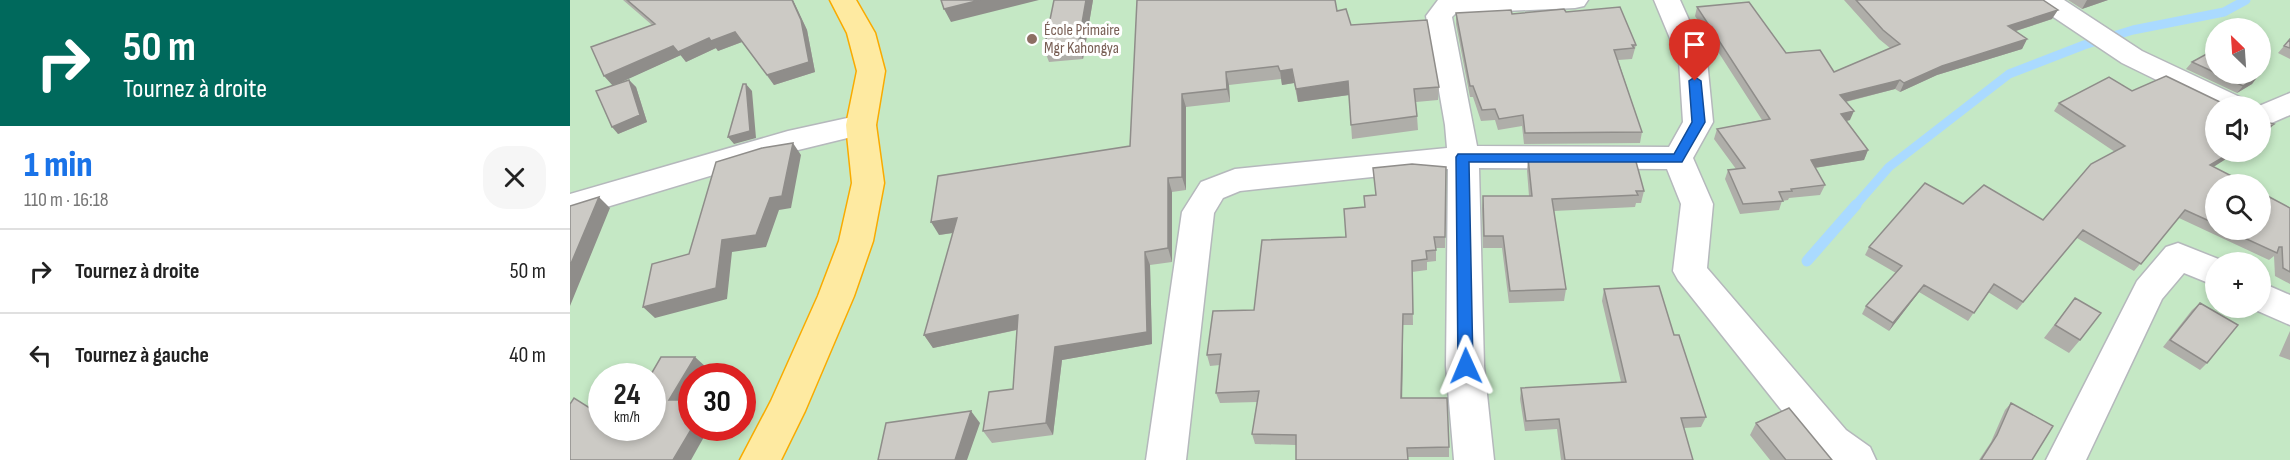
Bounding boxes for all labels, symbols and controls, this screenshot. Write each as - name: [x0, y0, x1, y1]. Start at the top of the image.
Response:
- north arrow: [2205, 18, 2271, 84]
- map controls: [2205, 18, 2271, 318]
- pin: [1669, 19, 1720, 81]
- place label: École Primaire Mgr Kahongya: [1044, 21, 1120, 58]
- text: 50 m: [123, 22, 196, 73]
- icon: right: [24, 24, 102, 102]
- icon: arrive: [1678, 28, 1711, 61]
- marker: École Primaire Mgr Kahongya: [1025, 32, 1039, 46]
- text: Tournez à droite: [123, 73, 267, 105]
- button: sound: [2205, 96, 2271, 162]
- text: 1 min: [24, 144, 92, 187]
- button: close: [483, 146, 546, 209]
- button: search: [2205, 174, 2271, 240]
- text: 110 m · 16:18: [24, 188, 109, 212]
- button: +: [2205, 252, 2271, 318]
- icon: right: [24, 255, 57, 288]
- text: Tournez à droite: [75, 258, 200, 285]
- text: 50 m: [510, 258, 546, 285]
- position arrow: [1434, 334, 1498, 398]
- icon: left: [24, 339, 57, 372]
- text: Tournez à gauche: [75, 342, 209, 369]
- text: 40 m: [509, 342, 546, 369]
- speed limit sign: 30: [678, 363, 756, 441]
- text: 24: [614, 377, 640, 413]
- text: km/h: [614, 408, 640, 427]

